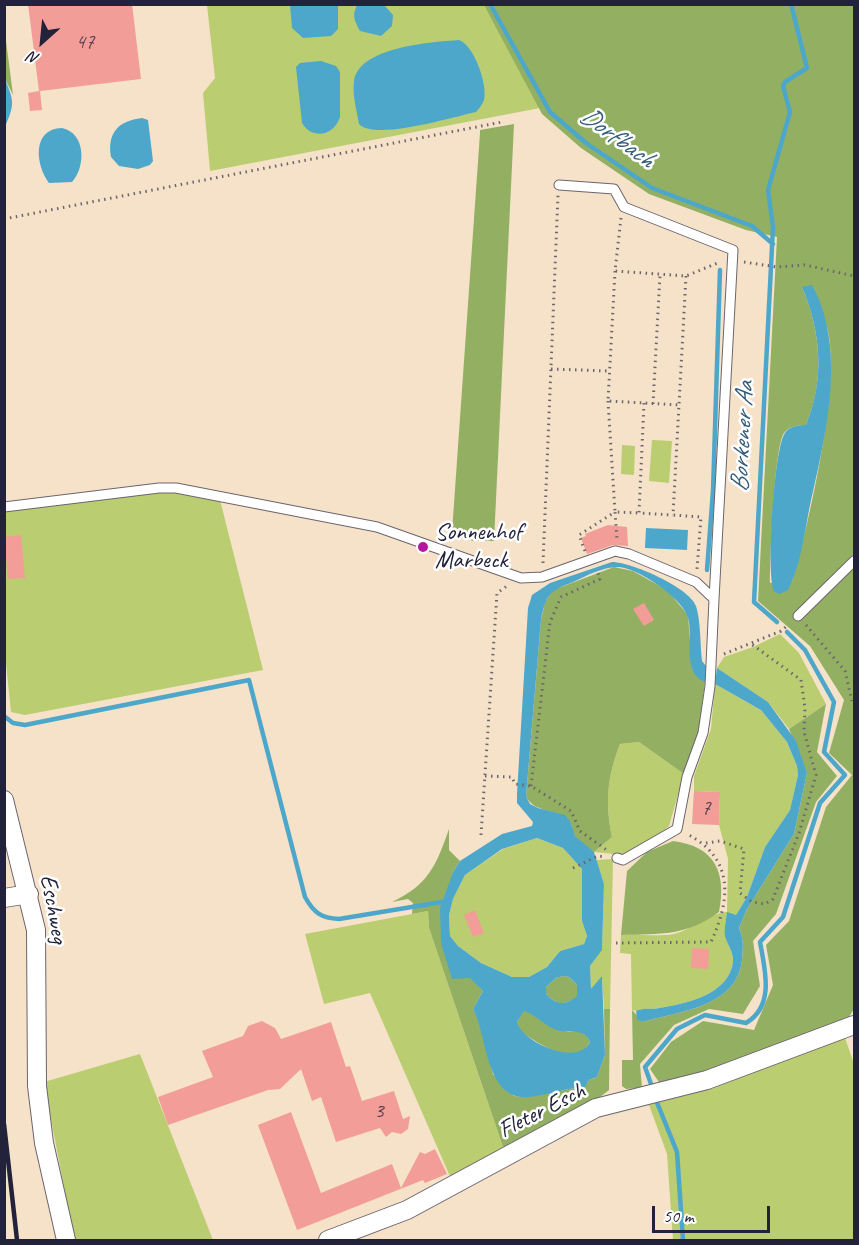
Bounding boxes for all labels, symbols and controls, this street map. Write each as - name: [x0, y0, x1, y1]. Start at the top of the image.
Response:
- north arrow: [12, 12, 72, 72]
- house number: 47: [76, 29, 94, 55]
- text: N: [25, 47, 43, 69]
- water label: Dorfbach: [574, 101, 660, 175]
- water label: Borkener Aa: [725, 381, 761, 493]
- place label: Sonnenhof Marbeck: [435, 519, 522, 575]
- marker: Sonnenhof Marbeck: [416, 540, 430, 554]
- house number: 7: [701, 795, 711, 821]
- street label: Eschweg: [33, 873, 73, 945]
- street label: Fleter Esch: [494, 1077, 590, 1145]
- house number: 3: [374, 1098, 384, 1124]
- scale bar: [655, 1194, 774, 1232]
- text: 50 m: [663, 1205, 694, 1227]

